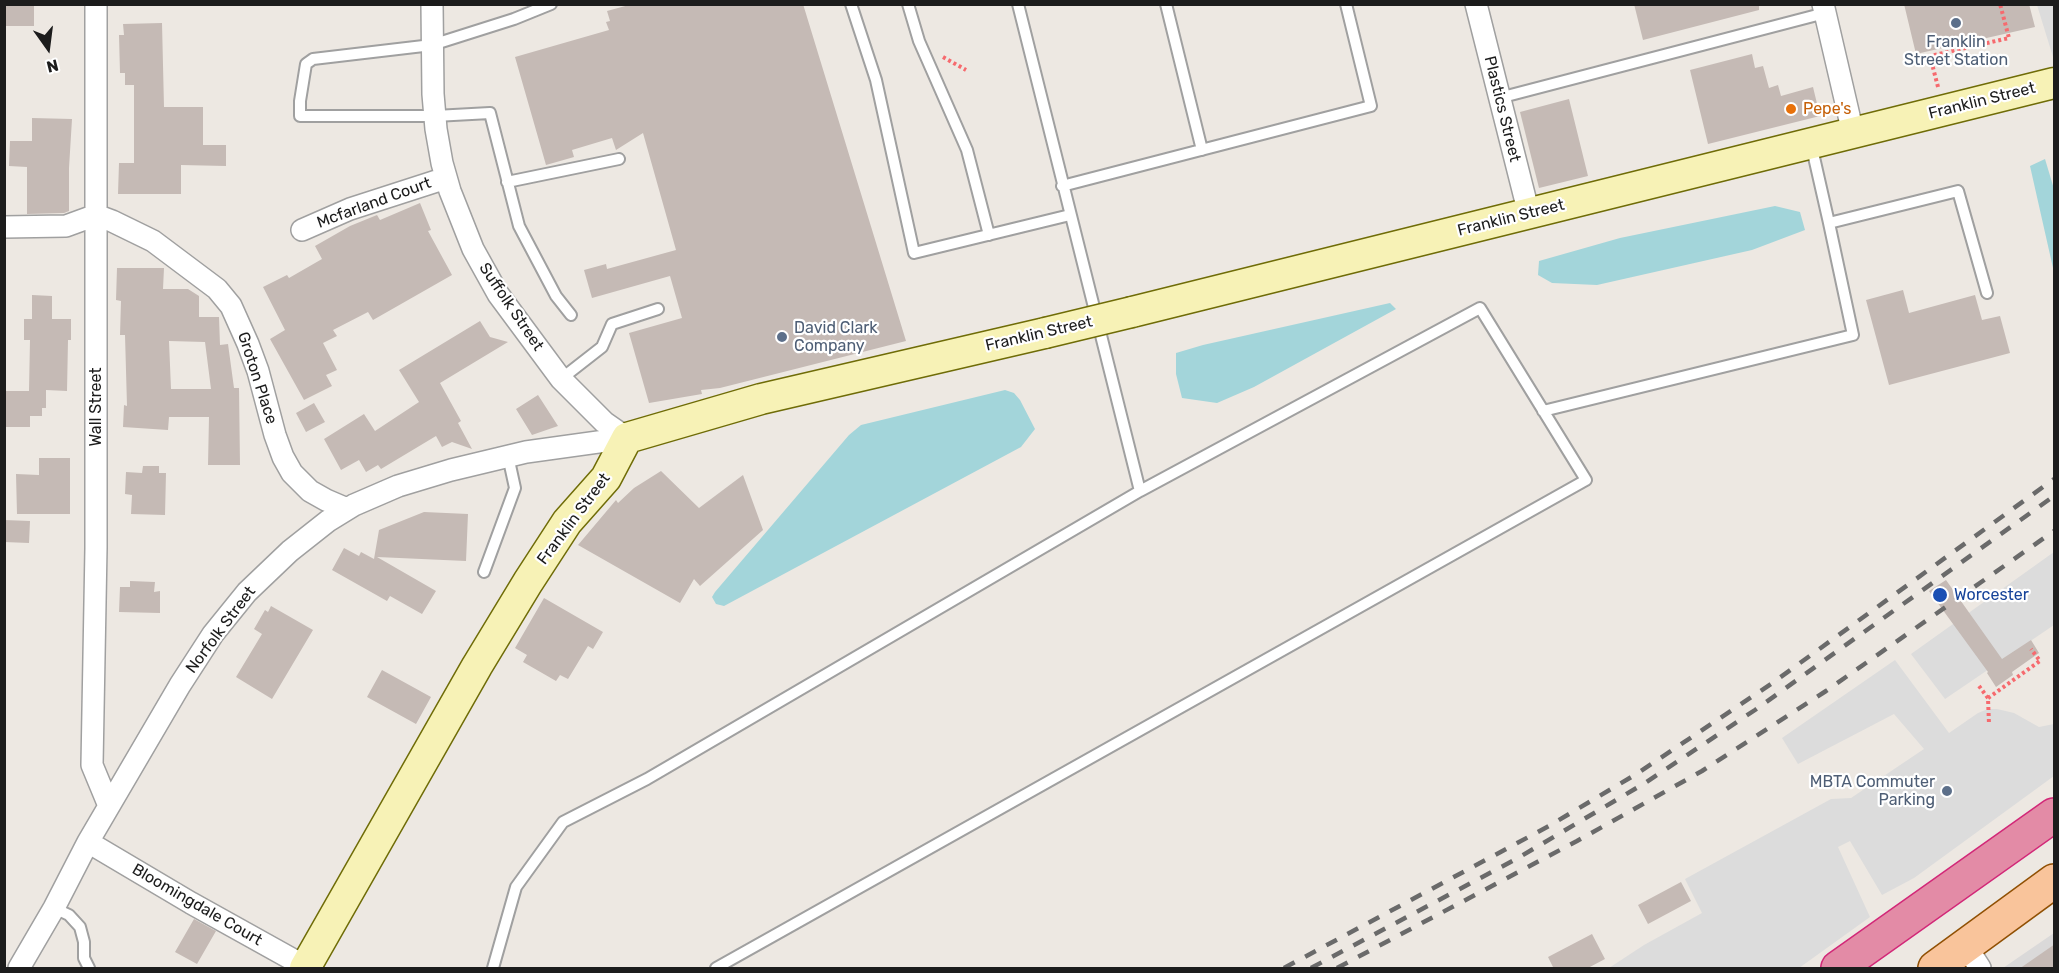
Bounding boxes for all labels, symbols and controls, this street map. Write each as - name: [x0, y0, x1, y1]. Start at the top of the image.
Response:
- marker: Franklin Street Station: [1949, 16, 1963, 30]
- north arrow: [18, 18, 78, 78]
- place label: Franklin Street Station: [1904, 32, 2008, 70]
- street label: Plastics Street: [1480, 54, 1524, 164]
- text: N: [45, 55, 60, 77]
- street label: Franklin Street: [1927, 78, 2037, 124]
- place label: Pepe's: [1803, 99, 1851, 119]
- marker: Pepe's: [1784, 102, 1798, 116]
- street label: Mcfarland Court: [314, 173, 434, 233]
- street label: Franklin Street: [1456, 195, 1566, 241]
- street label: Suffolk Street: [475, 259, 547, 355]
- street label: Franklin Street: [984, 312, 1094, 356]
- place label: David Clark Company: [794, 318, 878, 356]
- street label: Groton Place: [233, 329, 281, 427]
- marker: David Clark Company: [775, 330, 789, 344]
- street label: Wall Street: [86, 367, 106, 447]
- street label: Franklin Street: [533, 470, 615, 568]
- street label: Norfolk Street: [182, 583, 260, 677]
- place label: Worcester: [1954, 585, 2029, 605]
- marker: Worcester: [1931, 586, 1949, 604]
- place label: MBTA Commuter Parking: [1810, 772, 1935, 810]
- marker: MBTA Commuter Parking: [1940, 784, 1954, 798]
- street label: Bloomingdale Court: [128, 860, 266, 950]

